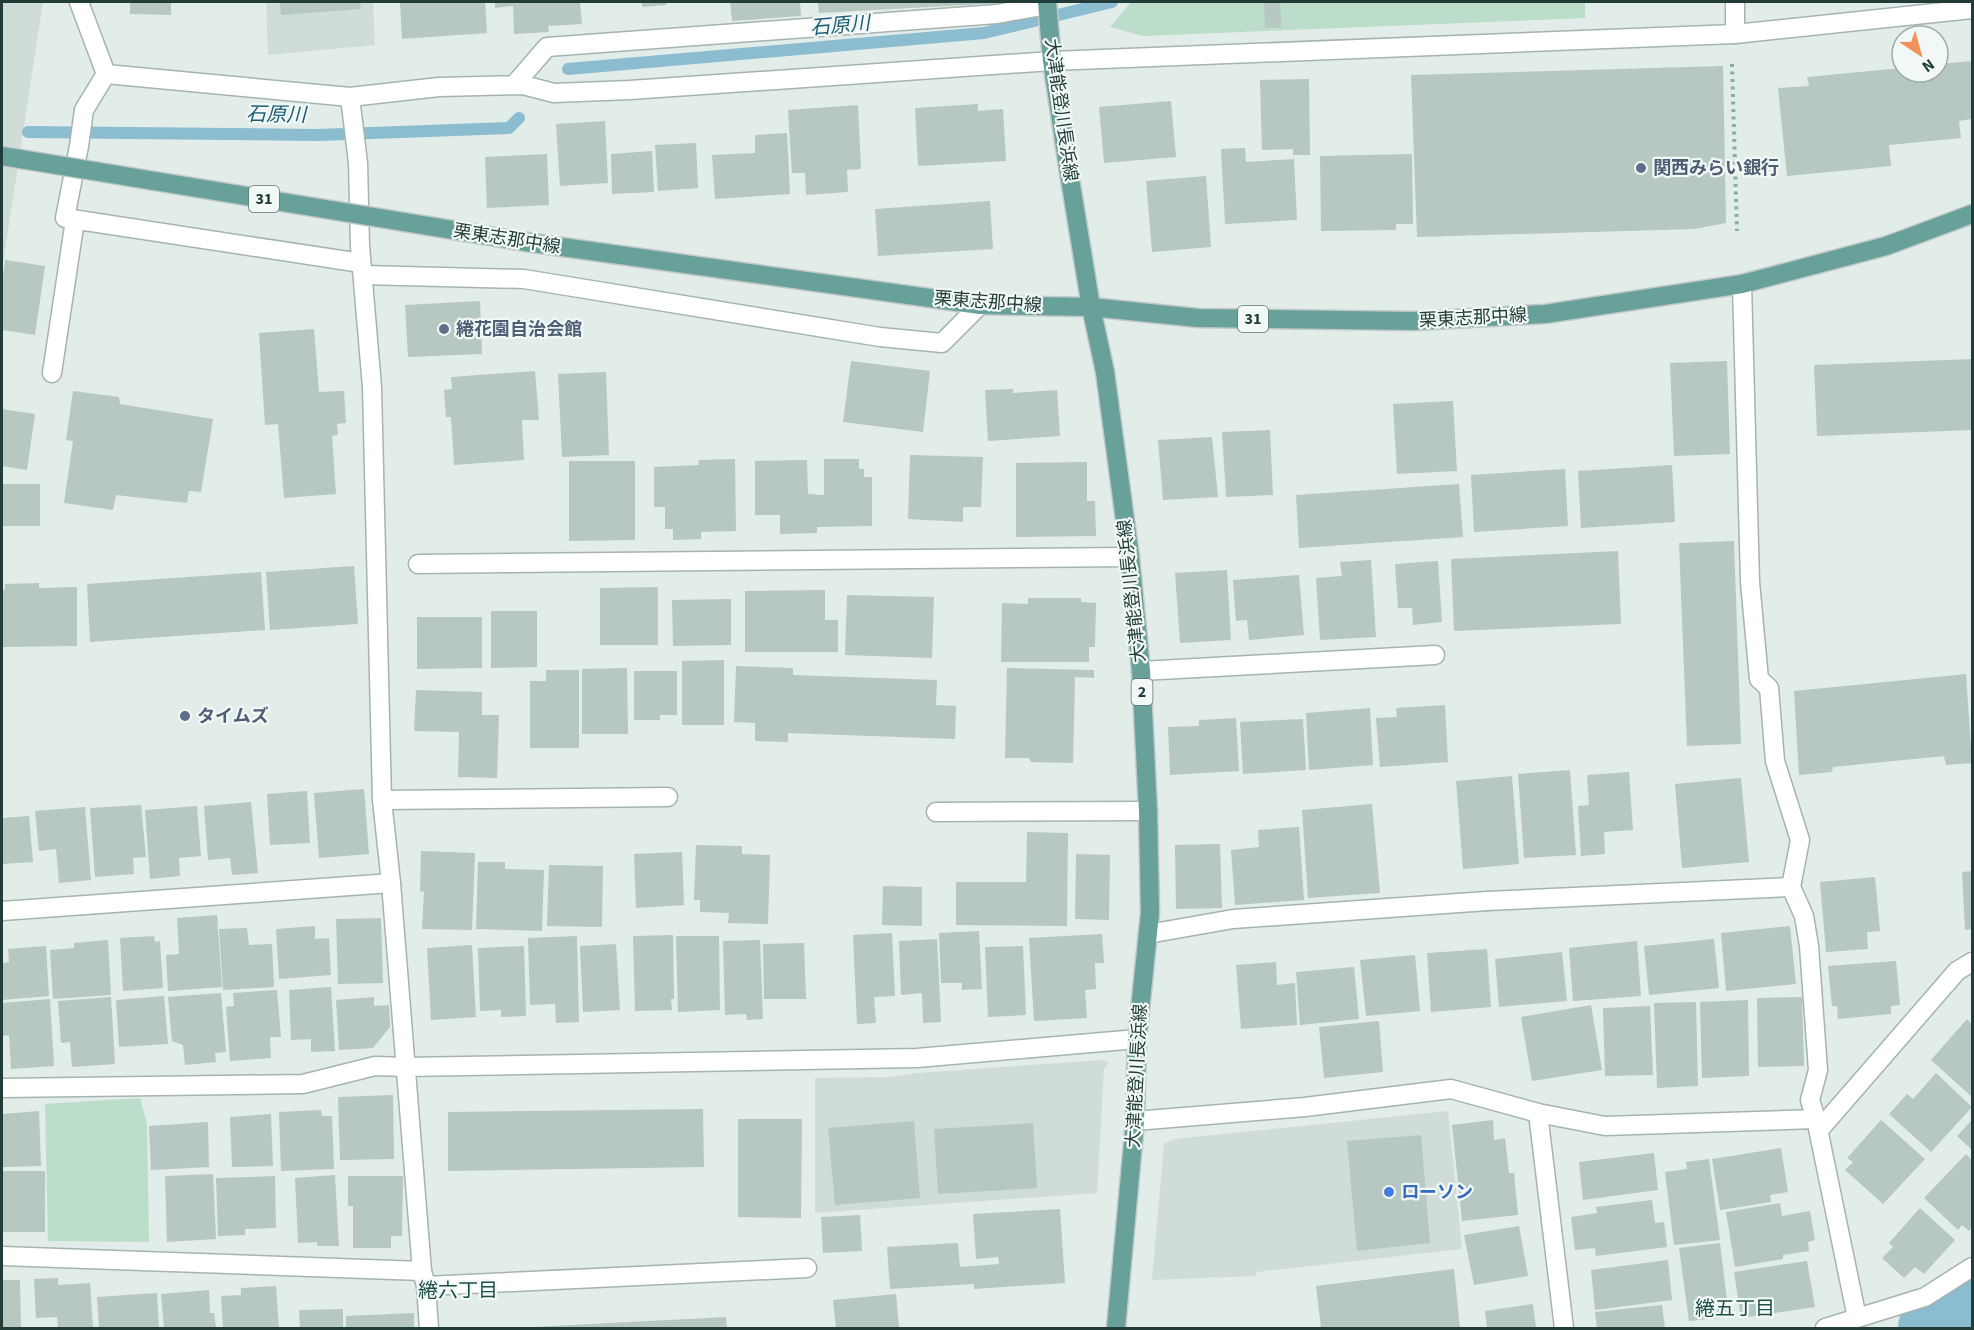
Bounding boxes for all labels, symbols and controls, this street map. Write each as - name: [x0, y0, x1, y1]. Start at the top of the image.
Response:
- water label: 石原川: [809, 9, 873, 43]
- north arrow: [1890, 24, 1950, 84]
- street label: 大津能登川長浜線: [1039, 37, 1083, 183]
- text: N: [1917, 53, 1939, 77]
- water label: 石原川: [246, 100, 308, 130]
- place label: 関西みらい銀行: [1653, 156, 1779, 181]
- marker: 関西みらい銀行: [1634, 161, 1648, 175]
- road number: 31: [249, 186, 279, 212]
- street label: 栗東志那中線: [452, 218, 562, 260]
- street label: 栗東志那中線: [933, 286, 1043, 318]
- street label: 栗東志那中線: [1418, 303, 1528, 333]
- road number: 31: [1238, 306, 1268, 332]
- place label: 綣花園自治会館: [456, 317, 582, 342]
- marker: 綣花園自治会館: [437, 322, 451, 336]
- street label: 大津能登川長浜線: [1112, 518, 1152, 664]
- road number: 2: [1132, 679, 1152, 705]
- place label: タイムズ: [197, 704, 269, 729]
- marker: タイムズ: [178, 709, 192, 723]
- street label: 大津能登川長浜線: [1121, 1003, 1153, 1149]
- place label: ローソン: [1401, 1180, 1473, 1205]
- marker: ローソン: [1382, 1185, 1396, 1199]
- district label: 綣六丁目: [418, 1277, 498, 1305]
- district label: 綣五丁目: [1695, 1295, 1775, 1323]

